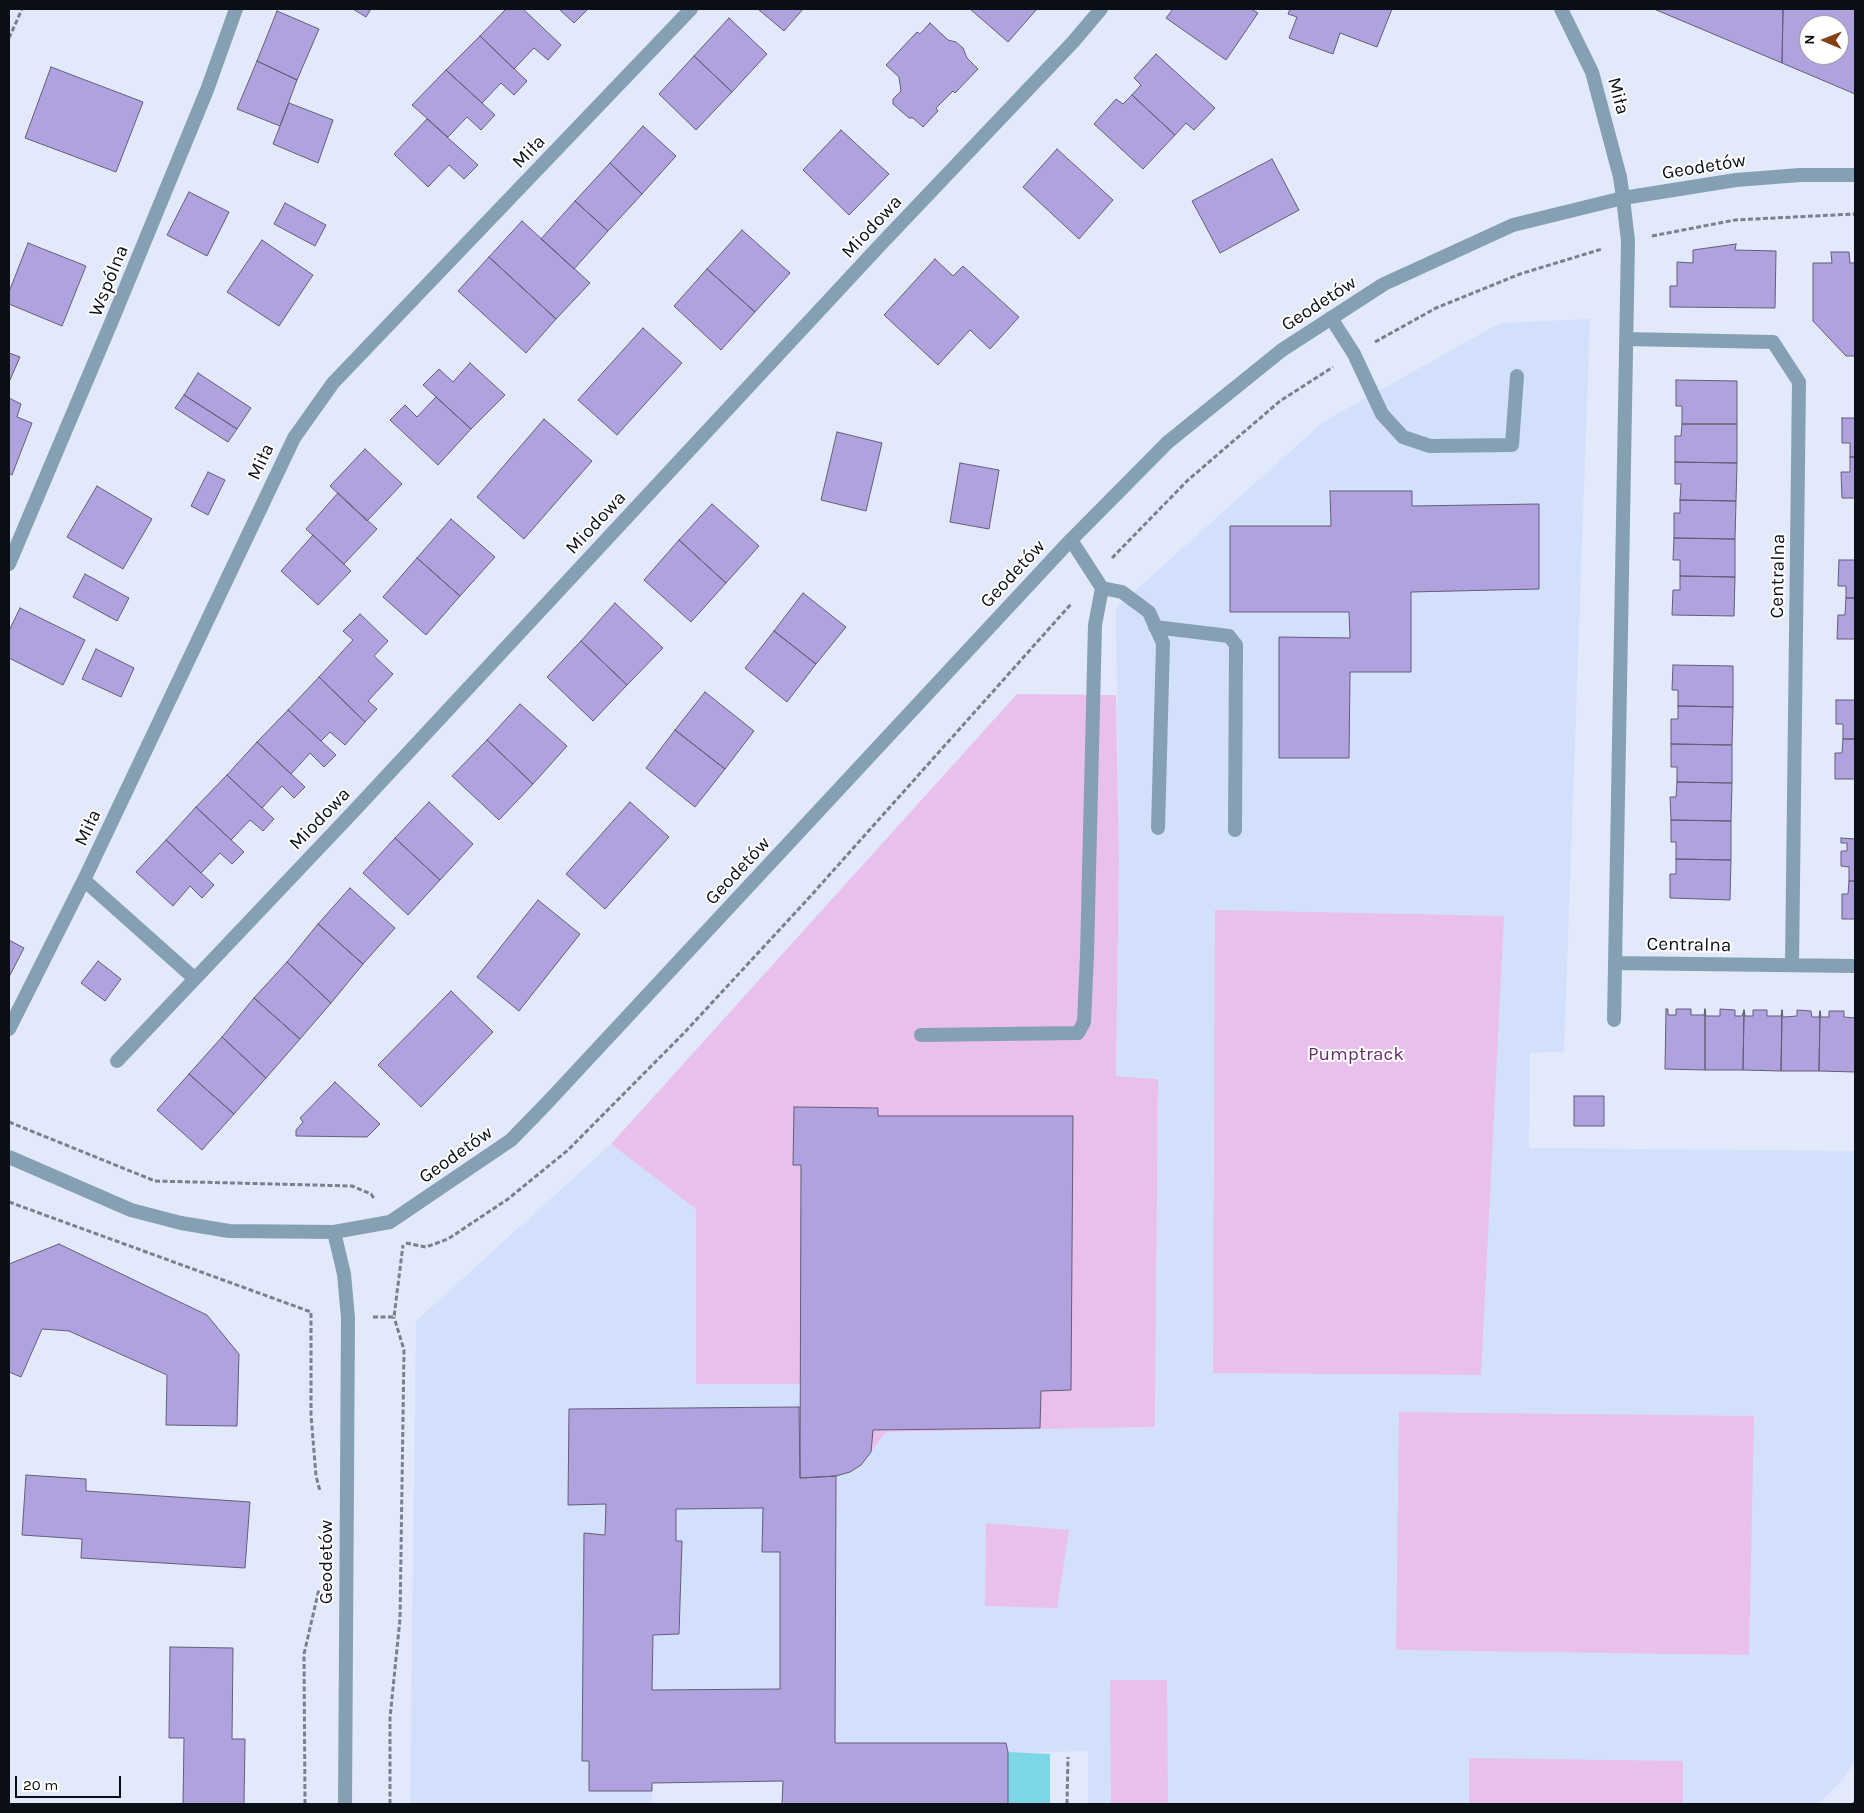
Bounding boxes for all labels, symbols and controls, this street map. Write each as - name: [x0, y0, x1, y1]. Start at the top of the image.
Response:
- north arrow: [1799, 15, 1849, 65]
- text: N: [1801, 35, 1818, 45]
- street label: Miła: [1602, 75, 1634, 117]
- street label: Miła: [508, 131, 550, 173]
- street label: Geodetów: [1660, 149, 1748, 185]
- street label: Miodowa: [837, 191, 907, 263]
- street label: Wspólna: [84, 242, 134, 320]
- street label: Geodetów: [1277, 271, 1361, 337]
- street label: Miła: [243, 440, 279, 484]
- street label: Miodowa: [561, 487, 631, 559]
- street label: Centralna: [1766, 534, 1790, 618]
- street label: Geodetów: [976, 535, 1050, 613]
- street label: Miodowa: [285, 783, 355, 855]
- street label: Miła: [70, 806, 106, 850]
- street label: Geodetów: [701, 832, 775, 910]
- street label: Centralna: [1647, 933, 1731, 957]
- park label: Pumptrack: [1308, 1044, 1404, 1066]
- street label: Geodetów: [415, 1121, 497, 1189]
- street label: Geodetów: [316, 1520, 338, 1604]
- scale bar: [18, 1766, 124, 1798]
- text: 20 m: [23, 1776, 58, 1794]

